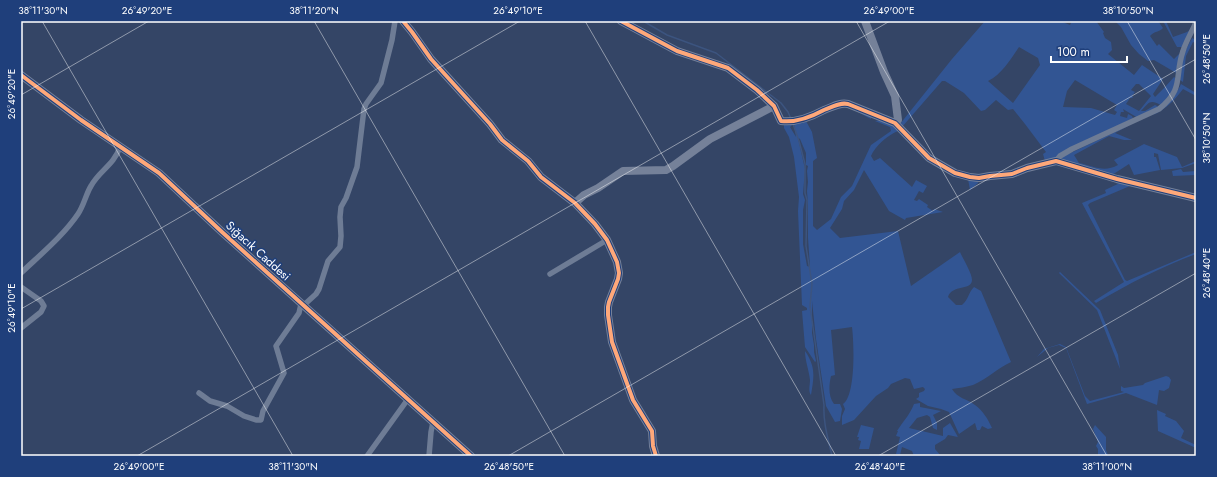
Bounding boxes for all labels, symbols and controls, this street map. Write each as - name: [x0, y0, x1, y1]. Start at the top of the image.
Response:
- text: 38°11'30"N: [18, 3, 68, 18]
- text: 26°49'20"E: [122, 3, 172, 18]
- text: 38°11'20"N: [289, 3, 339, 18]
- text: 26°49'10"E: [493, 3, 543, 18]
- text: 26°49'00"E: [864, 3, 914, 18]
- text: 38°10'50"N: [1102, 3, 1154, 18]
- text: 26°48'50"E: [1199, 34, 1214, 84]
- scale bar: [1051, 38, 1127, 64]
- text: 100 m: [1057, 43, 1090, 61]
- text: 26°49'20"E: [4, 69, 19, 119]
- text: 38°10'50"N: [1199, 112, 1214, 164]
- street label: Sığacık Caddesi: [222, 217, 294, 285]
- text: 26°48'40"E: [1199, 248, 1214, 298]
- text: 26°49'10"E: [4, 283, 19, 333]
- text: 26°49'00"E: [114, 459, 164, 474]
- text: 38°11'30"N: [268, 459, 318, 474]
- text: 26°48'50"E: [484, 459, 534, 474]
- text: 26°48'40"E: [855, 459, 905, 474]
- text: 38°11'00"N: [1082, 459, 1132, 474]

